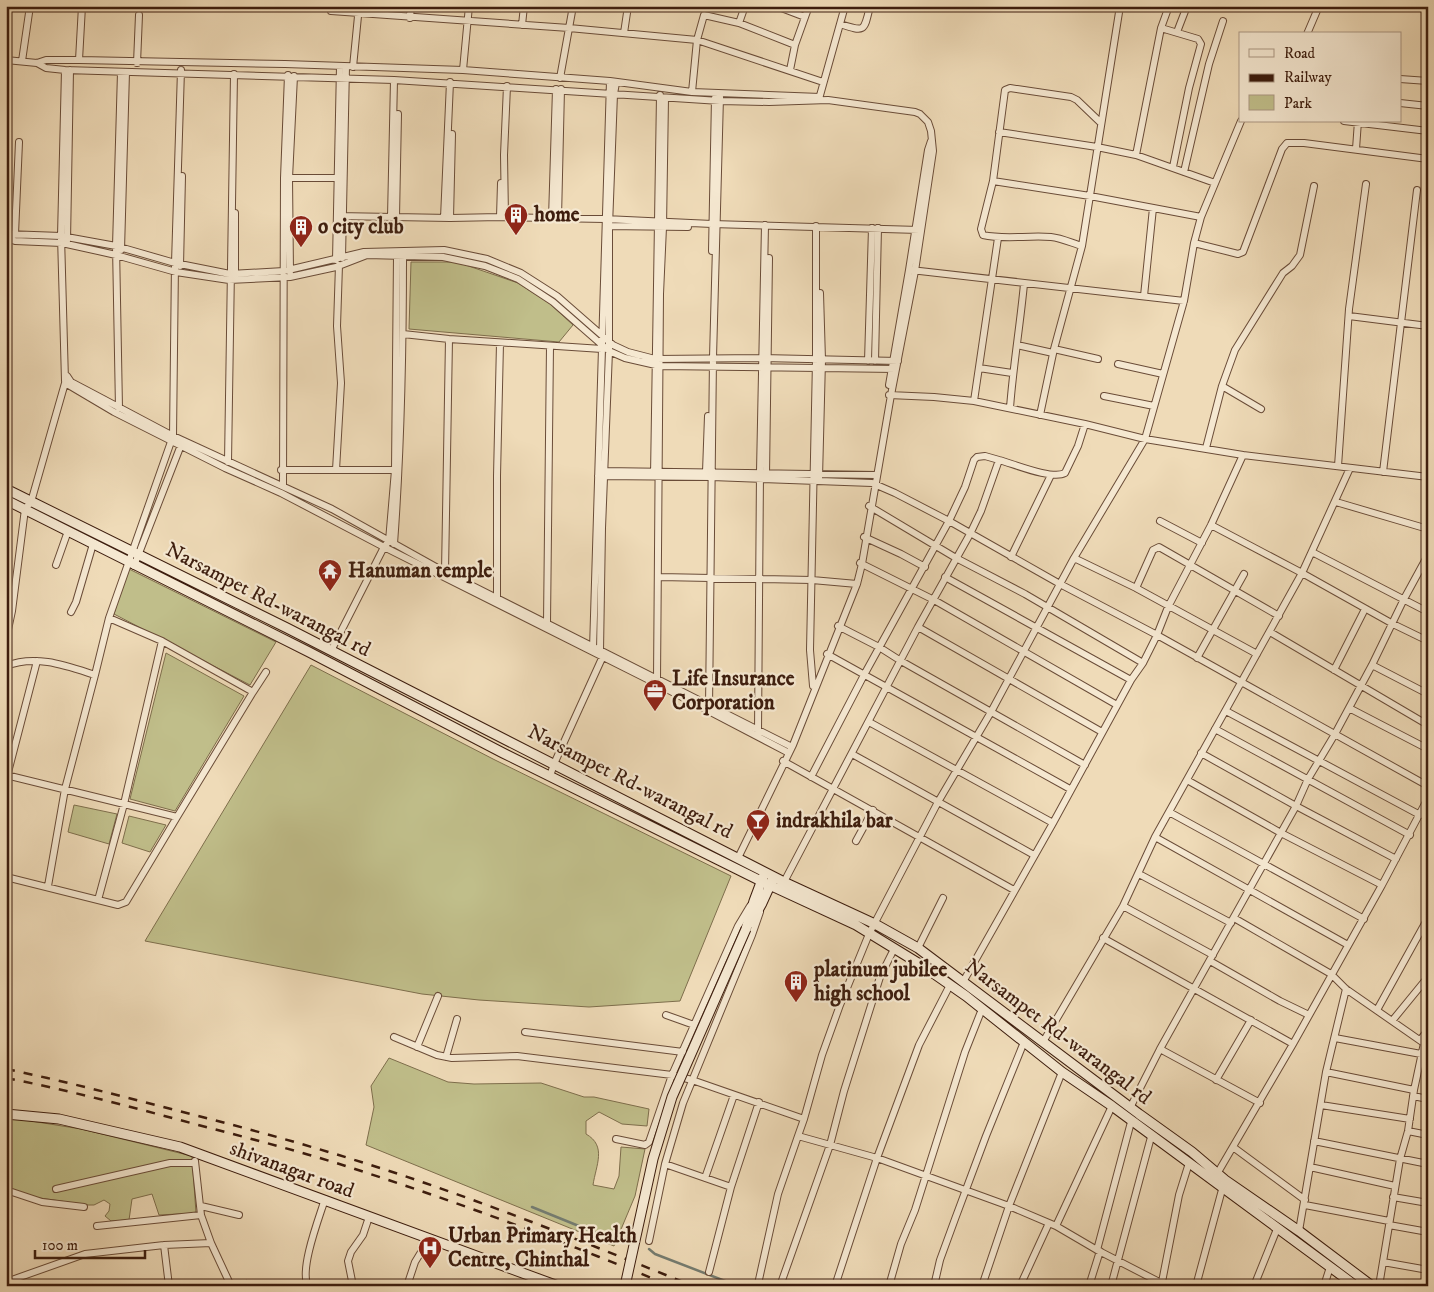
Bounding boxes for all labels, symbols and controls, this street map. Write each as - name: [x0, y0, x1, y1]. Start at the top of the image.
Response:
- legend: [1239, 32, 1402, 122]
- text: Road: [1284, 44, 1316, 63]
- text: Railway: [1284, 68, 1332, 87]
- text: Park: [1284, 94, 1313, 113]
- building icon: home: [503, 202, 529, 236]
- place label: home: [533, 202, 580, 228]
- building icon: o city club: [288, 214, 314, 248]
- place label: o city club: [318, 214, 404, 240]
- street label: Narsampet Rd-warangal rd: [161, 537, 375, 663]
- temple icon: Hanuman temple: [317, 558, 343, 592]
- place label: Hanuman temple: [348, 558, 493, 584]
- place label: Life Insurance Corporation: [672, 666, 795, 716]
- office icon: Life Insurance Corporation: [642, 678, 668, 712]
- street label: Narsampet Rd-warangal rd: [523, 719, 737, 845]
- bar icon: indrakhila bar: [745, 808, 771, 842]
- place label: indrakhila bar: [776, 808, 894, 834]
- street label: Narsampet Rd-warangal rd: [960, 953, 1157, 1111]
- place label: platinum jubilee high school: [813, 957, 947, 1007]
- building icon: platinum jubilee high school: [783, 969, 809, 1003]
- street label: shivanagar road: [226, 1135, 358, 1205]
- place label: Urban Primary Health Centre, Chinthal: [448, 1223, 638, 1273]
- scale bar: [35, 1227, 145, 1259]
- hospital icon: Urban Primary Health Centre, Chinthal: [417, 1235, 443, 1269]
- text: 100 m: [42, 1236, 78, 1255]

